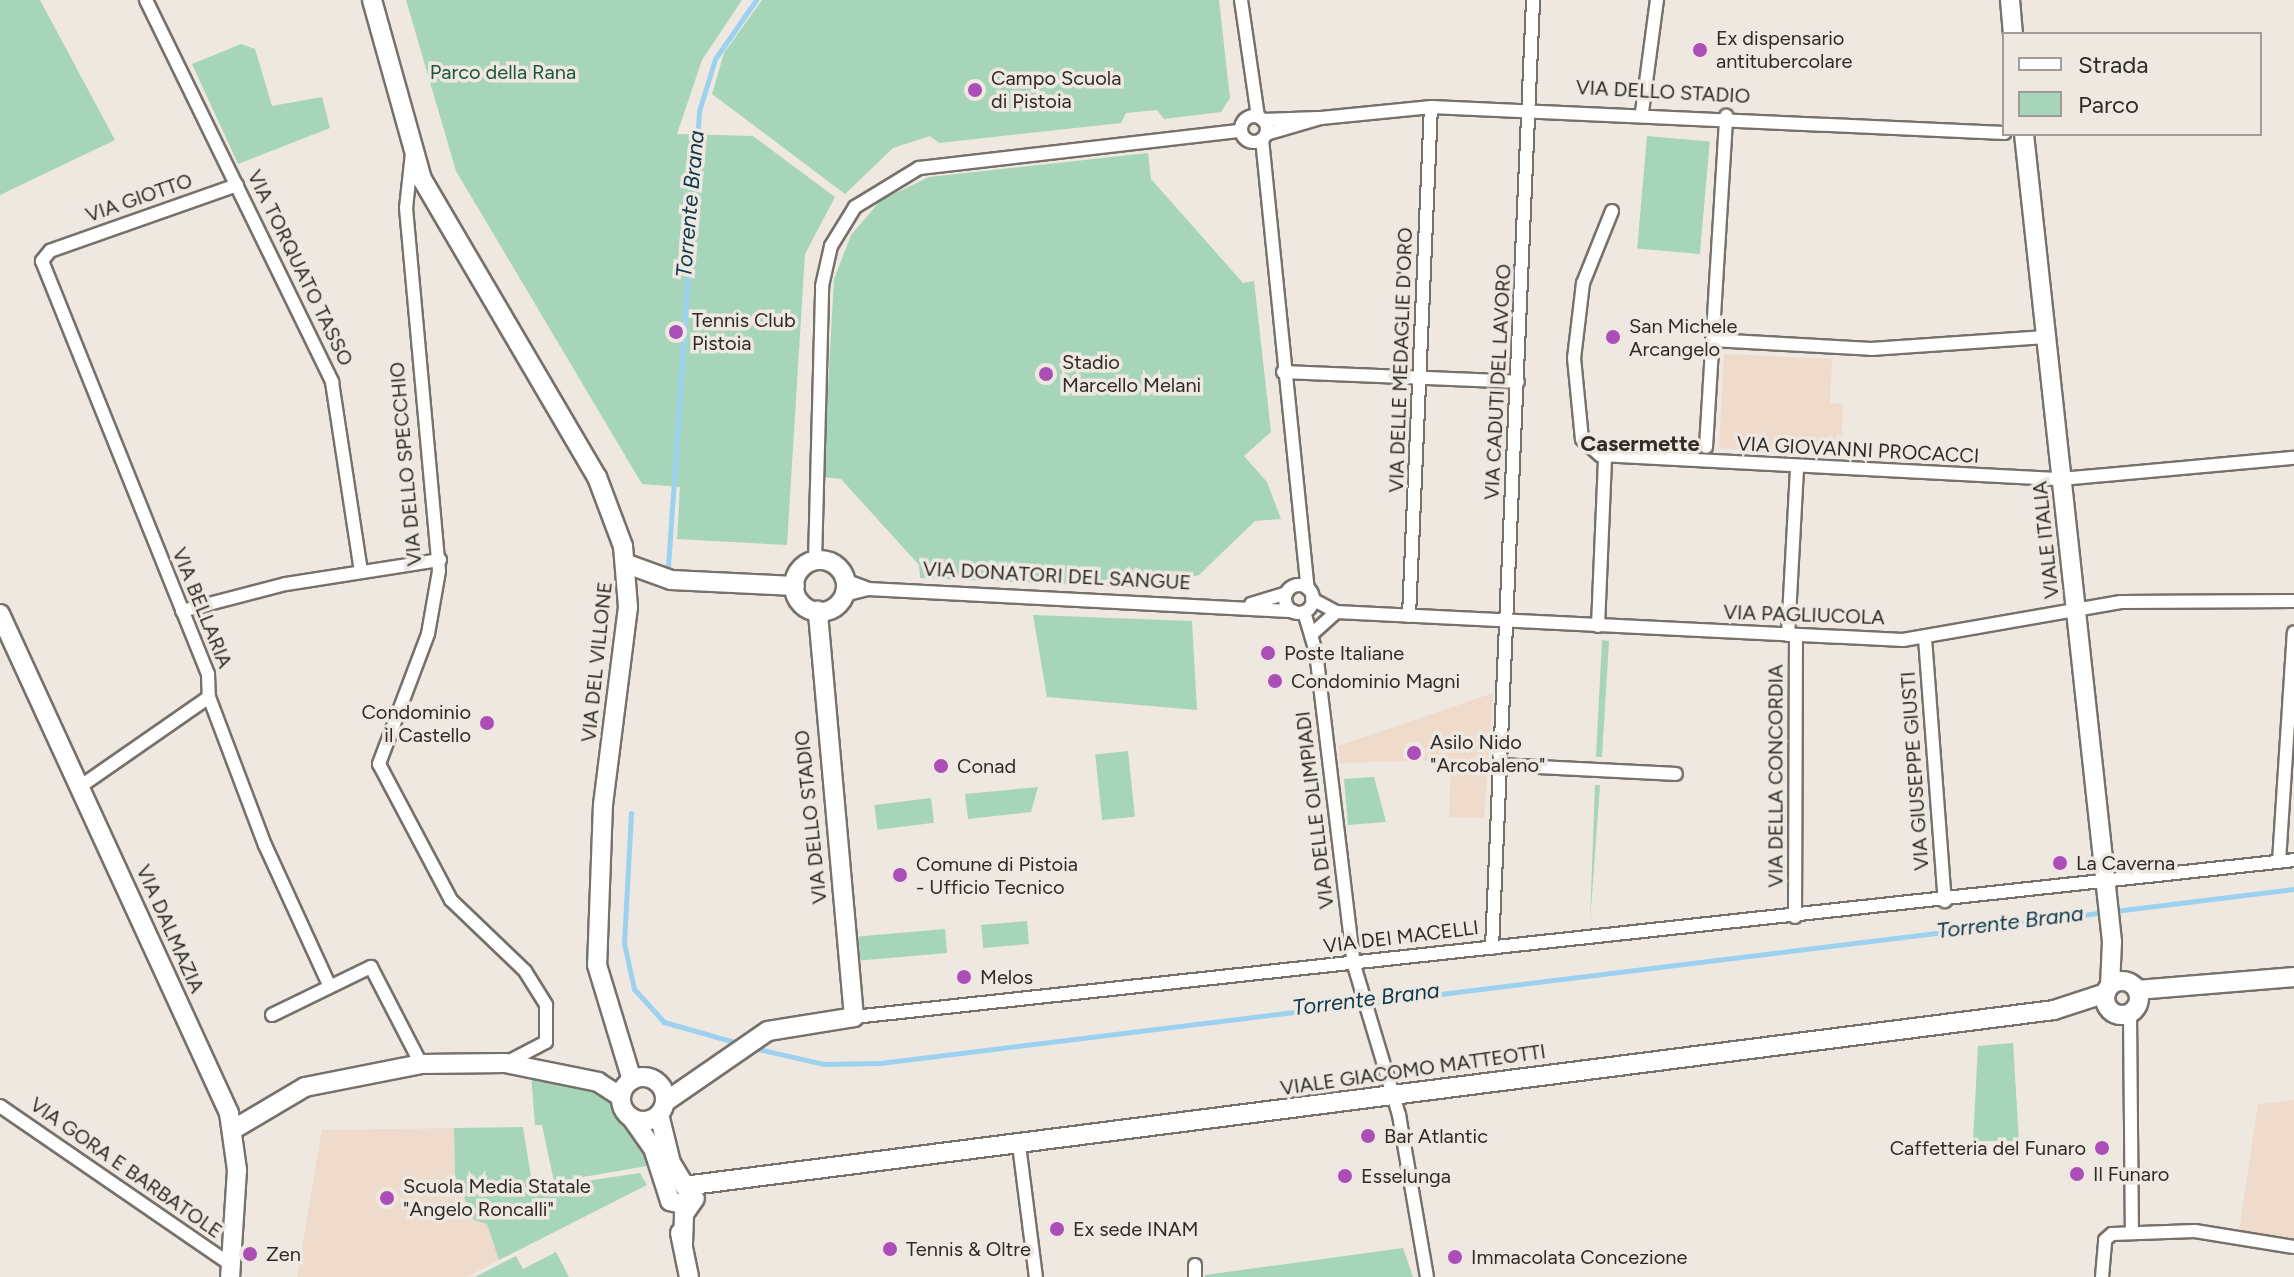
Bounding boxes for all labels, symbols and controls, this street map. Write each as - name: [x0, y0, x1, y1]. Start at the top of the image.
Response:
- place label: Ex dispensario antitubercolare: [1716, 26, 1852, 73]
- legend: [2002, 32, 2262, 136]
- marker: Ex dispensario antitubercolare: [1691, 41, 1709, 59]
- text: Strada: [2078, 50, 2148, 79]
- park label: Parco della Rana: [430, 60, 576, 84]
- place label: Campo Scuola di Pistoia: [991, 66, 1121, 113]
- street label: VIA DELLO STADIO: [1575, 75, 1751, 109]
- marker: Campo Scuola di Pistoia: [966, 81, 984, 99]
- text: Parco: [2078, 90, 2139, 119]
- water label: Torrente Brana: [670, 129, 710, 279]
- street label: VIA TORQUATO TASSO: [242, 166, 358, 370]
- street label: VIA GIOTTO: [83, 169, 195, 227]
- street label: VIA DELLE MEDAGLIE D'ORO: [1384, 227, 1418, 493]
- street label: VIA CADUTI DEL LAVORO: [1480, 263, 1516, 501]
- place label: Tennis Club Pistoia: [692, 308, 796, 355]
- place label: San Michele Arcangelo: [1629, 314, 1737, 361]
- marker: Tennis Club Pistoia: [667, 323, 685, 341]
- marker: San Michele Arcangelo: [1604, 328, 1622, 346]
- place label: Stadio Marcello Melani: [1062, 350, 1201, 397]
- street label: VIA DELLO SPECCHIO: [385, 361, 427, 567]
- marker: Stadio Marcello Melani: [1037, 365, 1055, 383]
- district label: Casermette: [1580, 431, 1700, 457]
- street label: VIA GIOVANNI PROCACCI: [1736, 432, 1980, 468]
- street label: VIALE ITALIA: [2028, 480, 2064, 600]
- street label: VIA BELLARIA: [167, 544, 237, 672]
- street label: VIA DONATORI DEL SANGUE: [922, 557, 1192, 595]
- street label: VIA DEL VILLONE: [577, 581, 617, 743]
- street label: VIA PAGLIUCOLA: [1723, 600, 1885, 630]
- place label: Poste Italiane: [1284, 641, 1404, 665]
- marker: Poste Italiane: [1259, 644, 1277, 662]
- street label: VIA DELLA CONCORDIA: [1764, 664, 1788, 888]
- place label: Condominio Magni: [1291, 669, 1460, 693]
- street label: VIA GIUSEPPE GIUSTI: [1896, 671, 1934, 871]
- marker: Condominio Magni: [1266, 672, 1284, 690]
- place label: Condominio il Castello: [361, 700, 471, 747]
- street label: VIA DELLE OLIMPIADI: [1291, 710, 1339, 910]
- marker: Condominio il Castello: [478, 714, 496, 732]
- street label: VIA DELLO STADIO: [790, 729, 832, 905]
- place label: Asilo Nido "Arcobaleno": [1430, 730, 1546, 777]
- marker: Asilo Nido "Arcobaleno": [1405, 744, 1423, 762]
- place label: Conad: [957, 754, 1016, 778]
- marker: Conad: [932, 757, 950, 775]
- place label: La Caverna: [2076, 851, 2175, 875]
- place label: Comune di Pistoia - Ufficio Tecnico: [916, 852, 1078, 899]
- marker: La Caverna: [2051, 854, 2069, 872]
- street label: VIA DALMAZIA: [131, 861, 209, 997]
- marker: Comune di Pistoia - Ufficio Tecnico: [891, 866, 909, 884]
- water label: Torrente Brana: [1935, 900, 2085, 944]
- street label: VIA DEI MACELLI: [1322, 916, 1480, 958]
- place label: Melos: [980, 965, 1033, 989]
- marker: Melos: [955, 968, 973, 986]
- water label: Torrente Brana: [1291, 977, 1441, 1021]
- street label: VIALE GIACOMO MATTEOTTI: [1279, 1039, 1547, 1101]
- street label: VIA GORA E BARBATOLE: [25, 1093, 227, 1243]
- place label: Bar Atlantic: [1384, 1124, 1488, 1148]
- marker: Bar Atlantic: [1359, 1127, 1377, 1145]
- place label: Caffetteria del Funaro: [1890, 1136, 2086, 1160]
- marker: Caffetteria del Funaro: [2093, 1139, 2111, 1157]
- place label: Il Funaro: [2093, 1162, 2169, 1186]
- place label: Esselunga: [1361, 1164, 1451, 1188]
- marker: Il Funaro: [2068, 1165, 2086, 1183]
- marker: Esselunga: [1336, 1167, 1354, 1185]
- place label: Scuola Media Statale "Angelo Roncalli": [403, 1174, 591, 1221]
- marker: Scuola Media Statale "Angelo Roncalli": [378, 1189, 396, 1207]
- place label: Ex sede INAM: [1073, 1217, 1198, 1241]
- marker: Ex sede INAM: [1048, 1220, 1066, 1238]
- place label: Tennis & Oltre: [906, 1237, 1031, 1261]
- marker: Tennis & Oltre: [881, 1240, 899, 1258]
- place label: Zen: [266, 1242, 301, 1266]
- marker: Zen: [241, 1245, 259, 1263]
- place label: Immacolata Concezione: [1471, 1245, 1687, 1269]
- marker: Immacolata Concezione: [1446, 1248, 1464, 1266]

